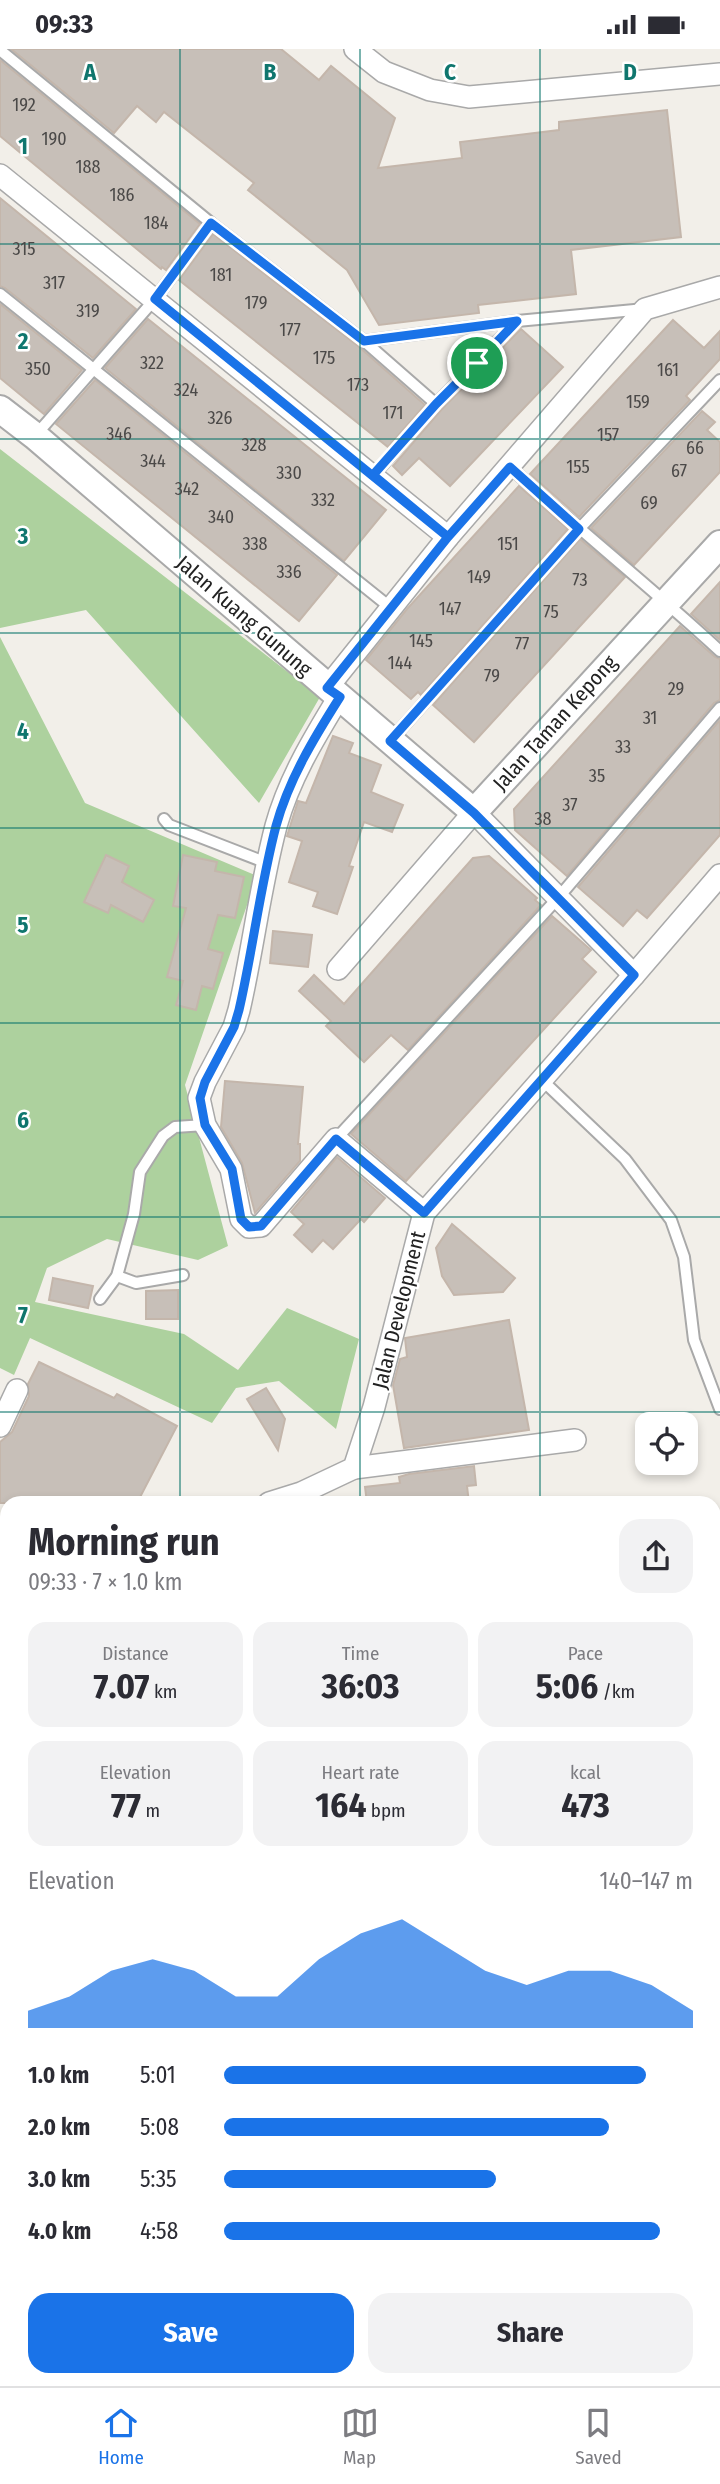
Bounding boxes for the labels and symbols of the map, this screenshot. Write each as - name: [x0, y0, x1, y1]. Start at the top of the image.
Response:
- text: A: [83, 58, 97, 86]
- text: B: [264, 58, 277, 86]
- text: C: [444, 58, 456, 86]
- text: D: [623, 58, 637, 86]
- house number: 192: [12, 94, 36, 116]
- house number: 190: [41, 128, 67, 150]
- text: 1: [18, 132, 28, 160]
- house number: 188: [75, 156, 101, 178]
- house number: 186: [110, 184, 135, 206]
- house number: 184: [144, 212, 169, 234]
- house number: 315: [13, 238, 35, 260]
- house number: 181: [210, 264, 232, 286]
- house number: 317: [43, 272, 65, 294]
- house number: 179: [245, 292, 267, 314]
- house number: 319: [76, 300, 100, 322]
- house number: 177: [279, 319, 301, 341]
- text: 2: [17, 327, 29, 355]
- pin: [447, 333, 507, 393]
- house number: 175: [313, 347, 335, 369]
- house number: 322: [140, 352, 164, 374]
- house number: 350: [25, 358, 51, 380]
- house number: 161: [657, 359, 679, 381]
- house number: 173: [347, 374, 369, 396]
- house number: 324: [174, 379, 198, 401]
- house number: 159: [626, 391, 650, 413]
- house number: 171: [382, 402, 404, 424]
- house number: 326: [208, 407, 232, 429]
- house number: 346: [106, 423, 132, 445]
- house number: 157: [597, 424, 619, 446]
- house number: 328: [242, 434, 266, 456]
- house number: 66: [686, 437, 704, 459]
- house number: 344: [140, 450, 166, 472]
- house number: 155: [566, 456, 590, 478]
- house number: 67: [671, 460, 687, 482]
- house number: 330: [276, 462, 302, 484]
- house number: 342: [175, 478, 199, 500]
- house number: 332: [311, 489, 335, 511]
- house number: 69: [640, 492, 658, 514]
- house number: 340: [208, 506, 234, 528]
- text: 3: [17, 522, 29, 550]
- house number: 338: [242, 533, 268, 555]
- house number: 151: [497, 533, 519, 555]
- street label: Jalan Kuang Gunung: [171, 550, 317, 682]
- house number: 336: [276, 561, 302, 583]
- house number: 149: [467, 566, 491, 588]
- house number: 73: [572, 569, 588, 591]
- house number: 147: [439, 598, 461, 620]
- house number: 75: [543, 601, 559, 623]
- house number: 145: [409, 630, 433, 652]
- house number: 77: [515, 633, 529, 655]
- street label: Jalan Taman Kepong: [487, 650, 623, 796]
- house number: 144: [388, 652, 413, 674]
- house number: 79: [484, 665, 500, 687]
- house number: 29: [668, 678, 684, 700]
- house number: 31: [643, 707, 657, 729]
- text: 4: [17, 717, 29, 745]
- house number: 33: [615, 736, 631, 758]
- house number: 35: [589, 765, 605, 787]
- house number: 37: [562, 794, 578, 816]
- house number: 38: [534, 808, 552, 830]
- text: 5: [17, 911, 29, 939]
- text: 6: [17, 1106, 29, 1134]
- street label: Jalan Development: [367, 1228, 431, 1392]
- text: 7: [18, 1301, 28, 1329]

